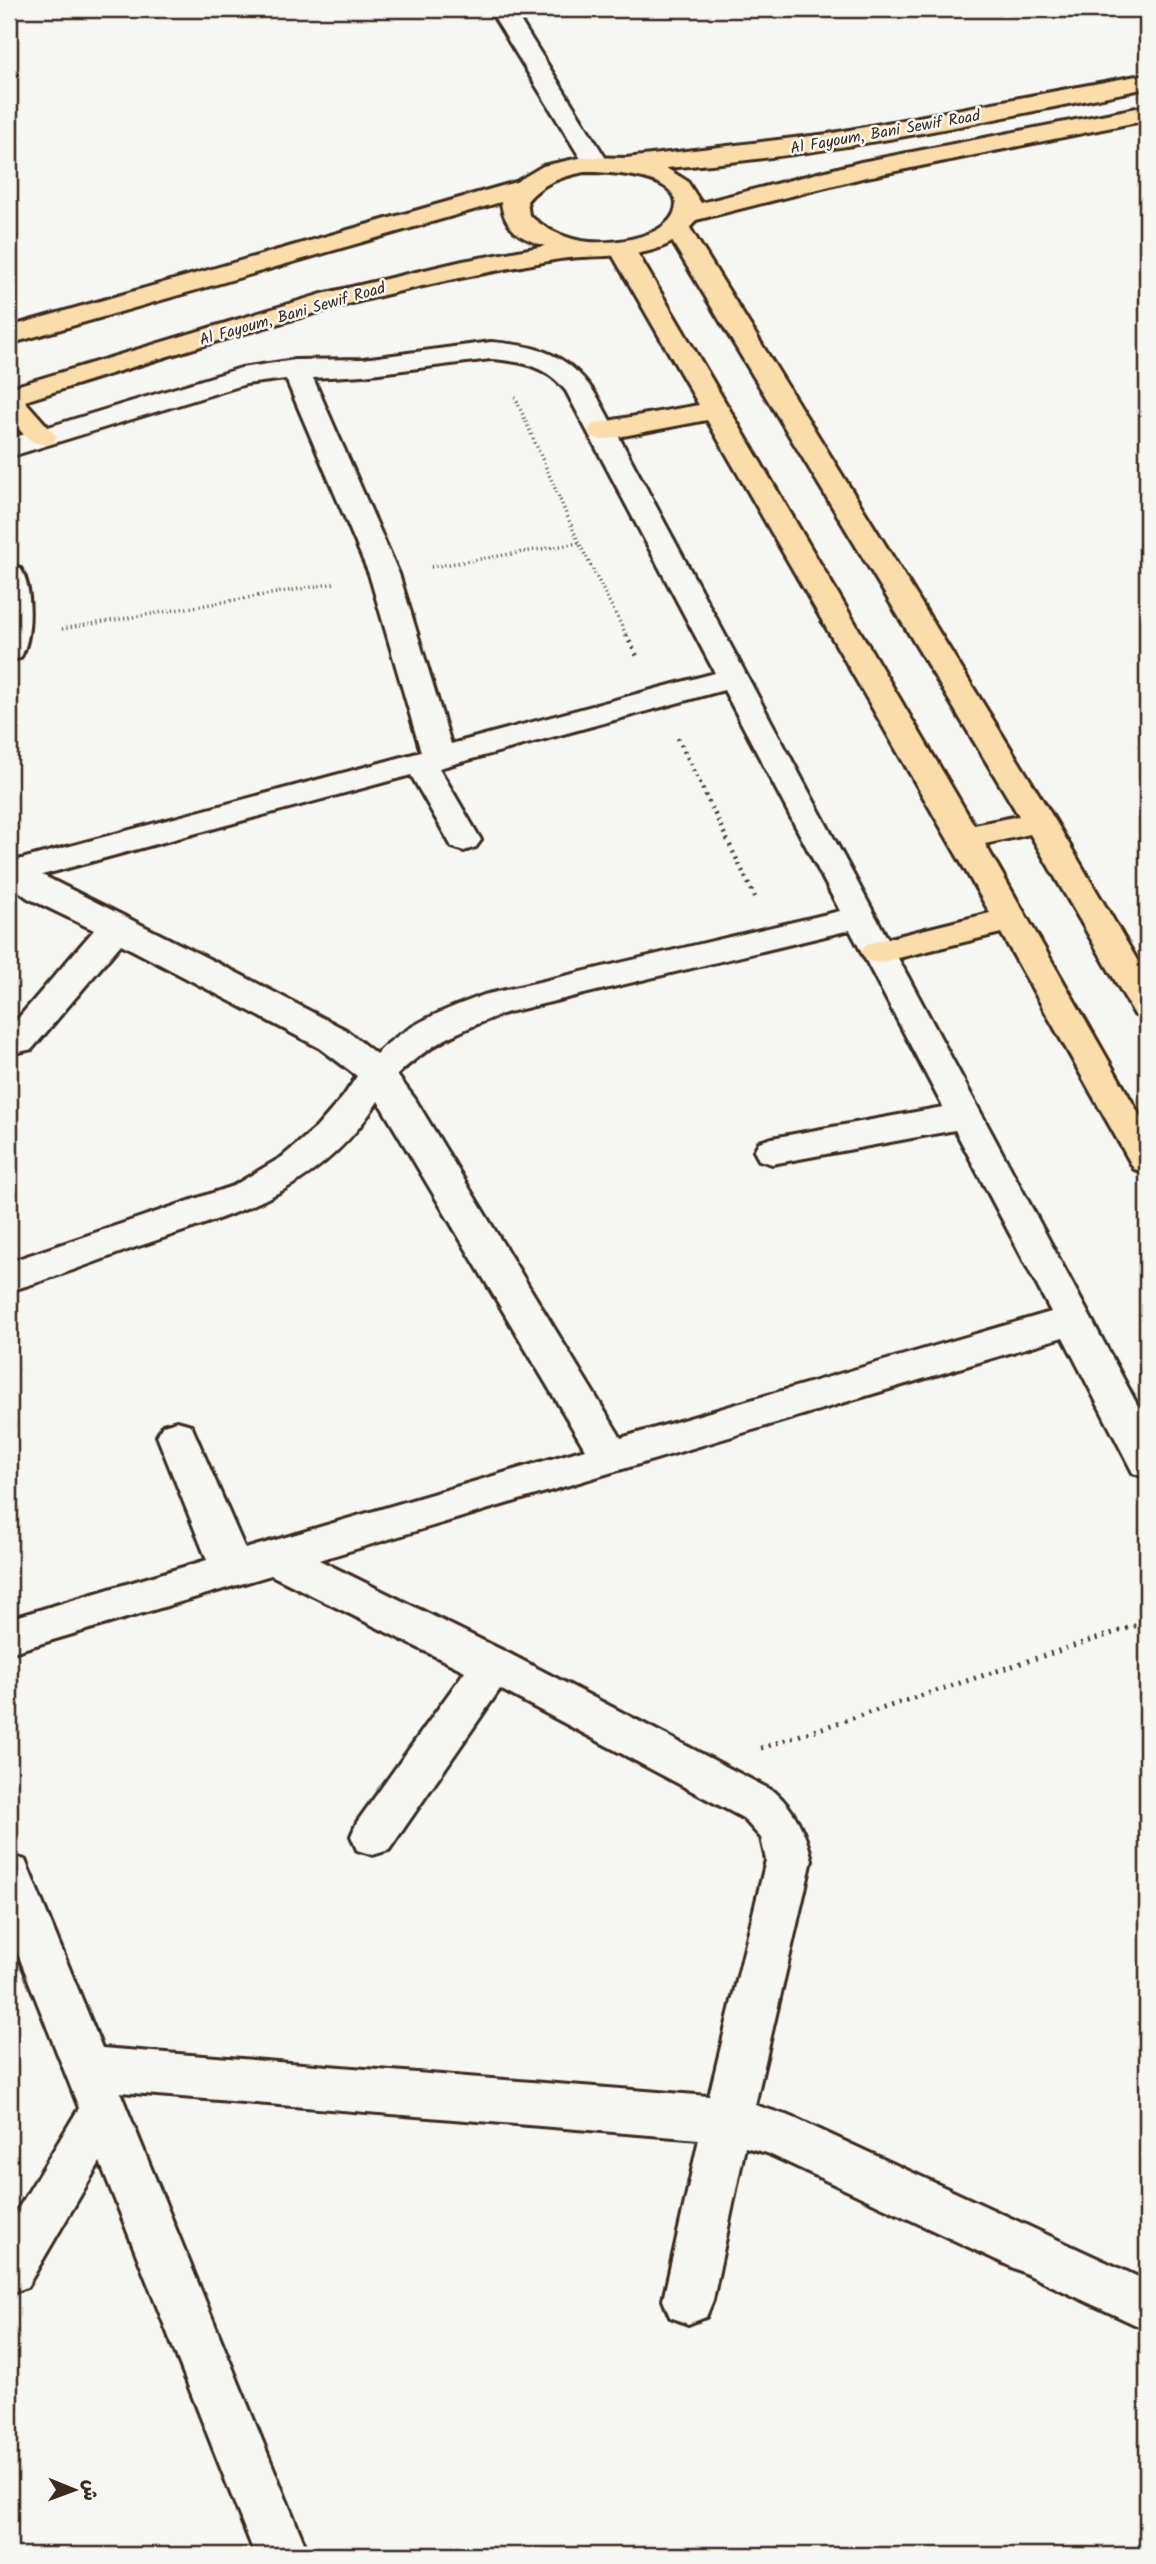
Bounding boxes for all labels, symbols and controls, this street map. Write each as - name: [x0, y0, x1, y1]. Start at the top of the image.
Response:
- street label: Al Fayoum, Bani Sewif Road: [788, 103, 983, 161]
- street label: Al Fayoum, Bani Sewif Road: [196, 276, 389, 353]
- north arrow: [38, 2456, 108, 2526]
- text: ش: [74, 2480, 104, 2501]

